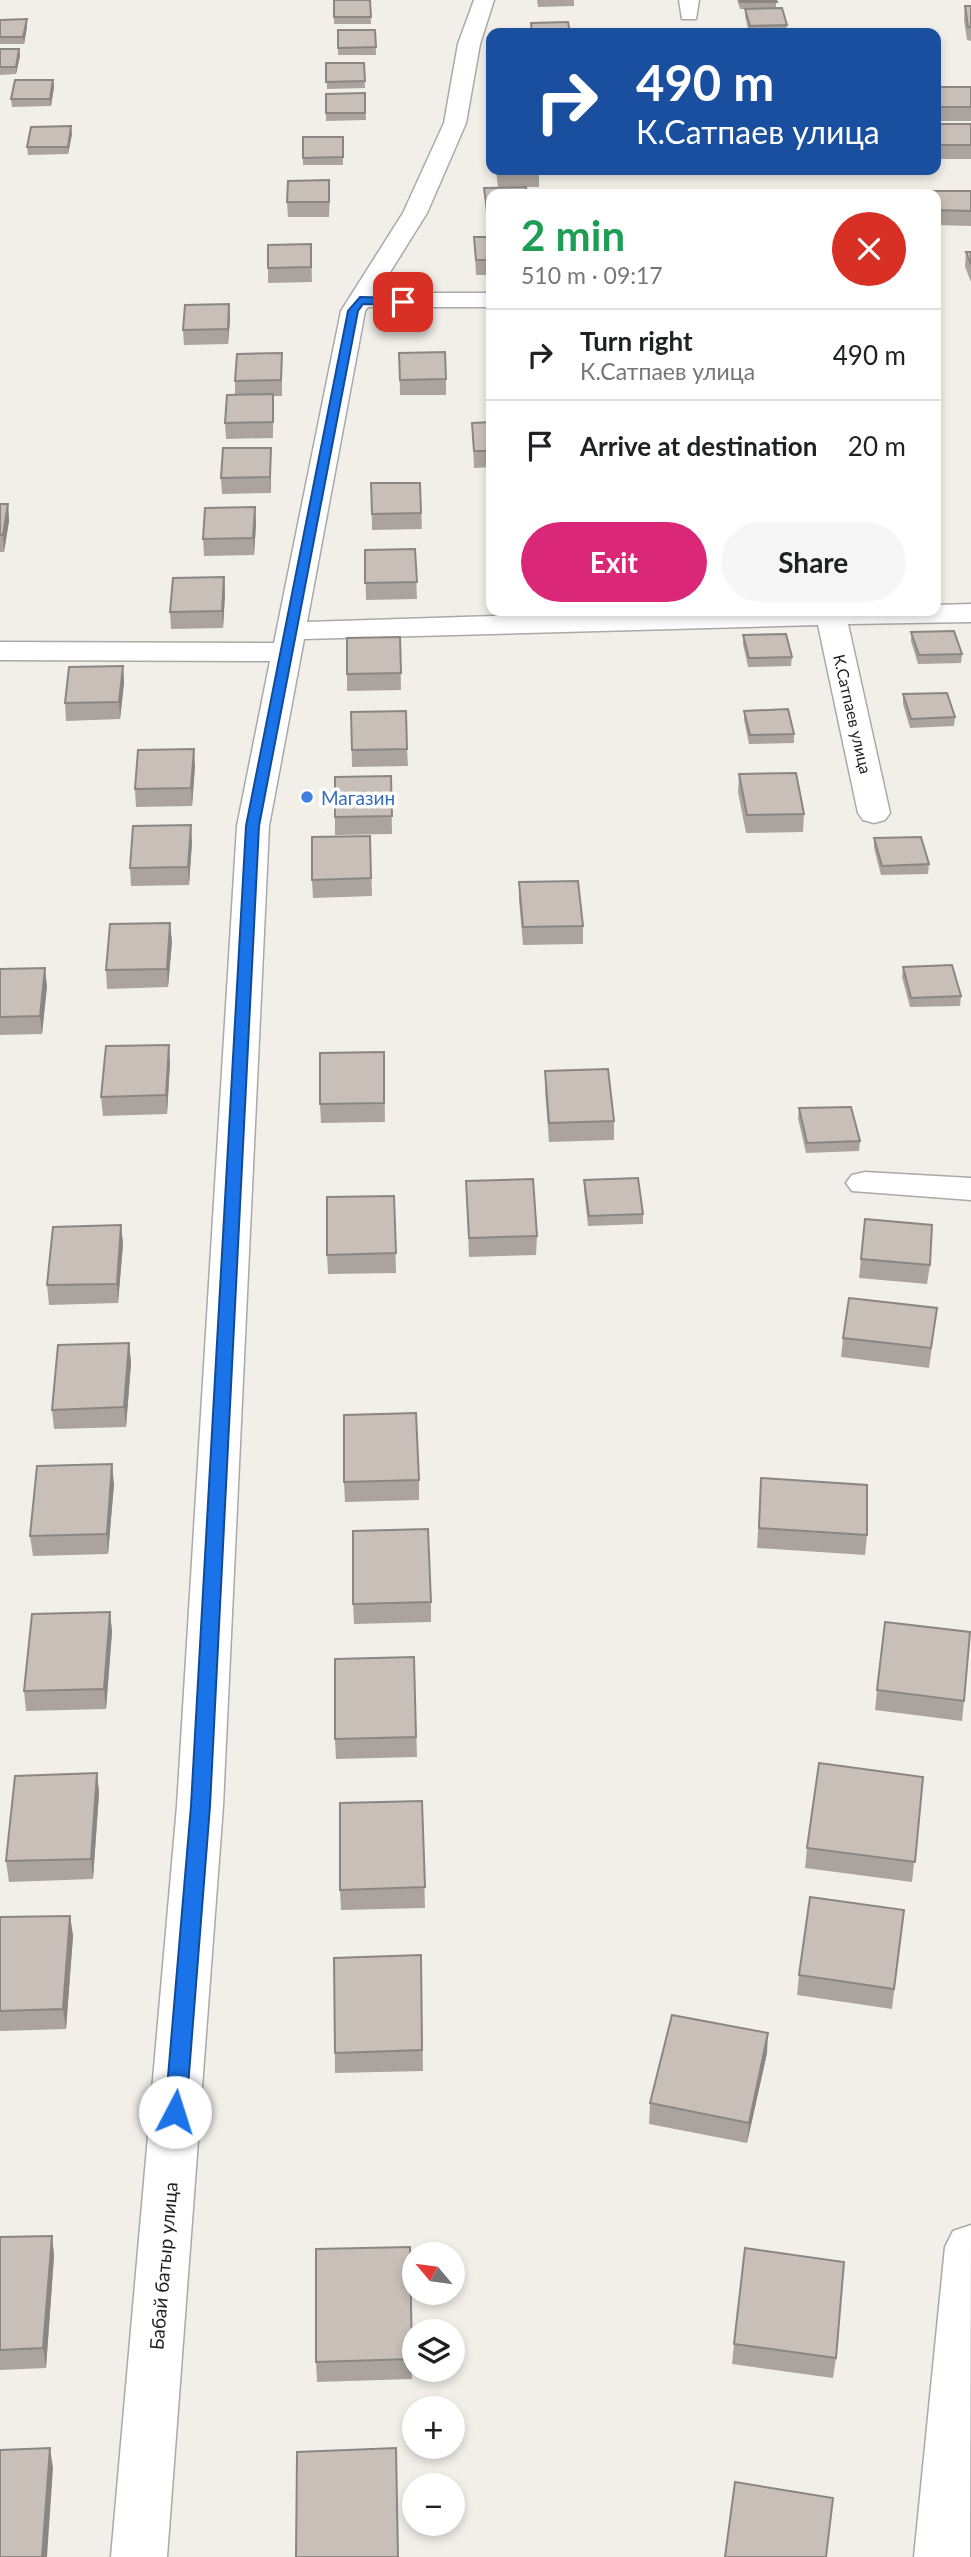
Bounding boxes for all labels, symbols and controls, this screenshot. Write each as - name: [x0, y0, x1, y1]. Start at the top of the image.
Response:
- text: 490 m: [636, 53, 774, 111]
- icon: right: [521, 56, 612, 147]
- text: К.Сатпаев улица: [636, 112, 880, 151]
- text: 2 min: [521, 210, 625, 260]
- button: close: [832, 212, 906, 286]
- text: 510 m · 09:17: [521, 261, 663, 289]
- pin: [373, 272, 433, 332]
- icon: arrive: [384, 283, 422, 321]
- text: Turn right: [580, 325, 693, 357]
- icon: right: [521, 336, 559, 374]
- text: 490 m: [833, 339, 906, 371]
- text: К.Сатпаев улица: [580, 357, 755, 385]
- icon: arrive: [521, 427, 559, 465]
- text: Arrive at destination: [580, 430, 817, 462]
- text: 20 m: [848, 430, 906, 462]
- button: Exit: [521, 522, 707, 602]
- button: Share: [721, 522, 906, 602]
- street label: К.Сатпаев улица: [830, 653, 876, 775]
- place label: Магазин: [321, 786, 395, 809]
- marker: Магазин: [299, 789, 315, 805]
- position arrow: [138, 2075, 212, 2149]
- street label: Бабай батыр улица: [144, 2181, 182, 2351]
- north arrow: [402, 2242, 466, 2305]
- map controls: [402, 2242, 465, 2536]
- button: layers: [402, 2319, 465, 2382]
- button: +: [402, 2396, 465, 2459]
- button: −: [402, 2473, 465, 2536]

